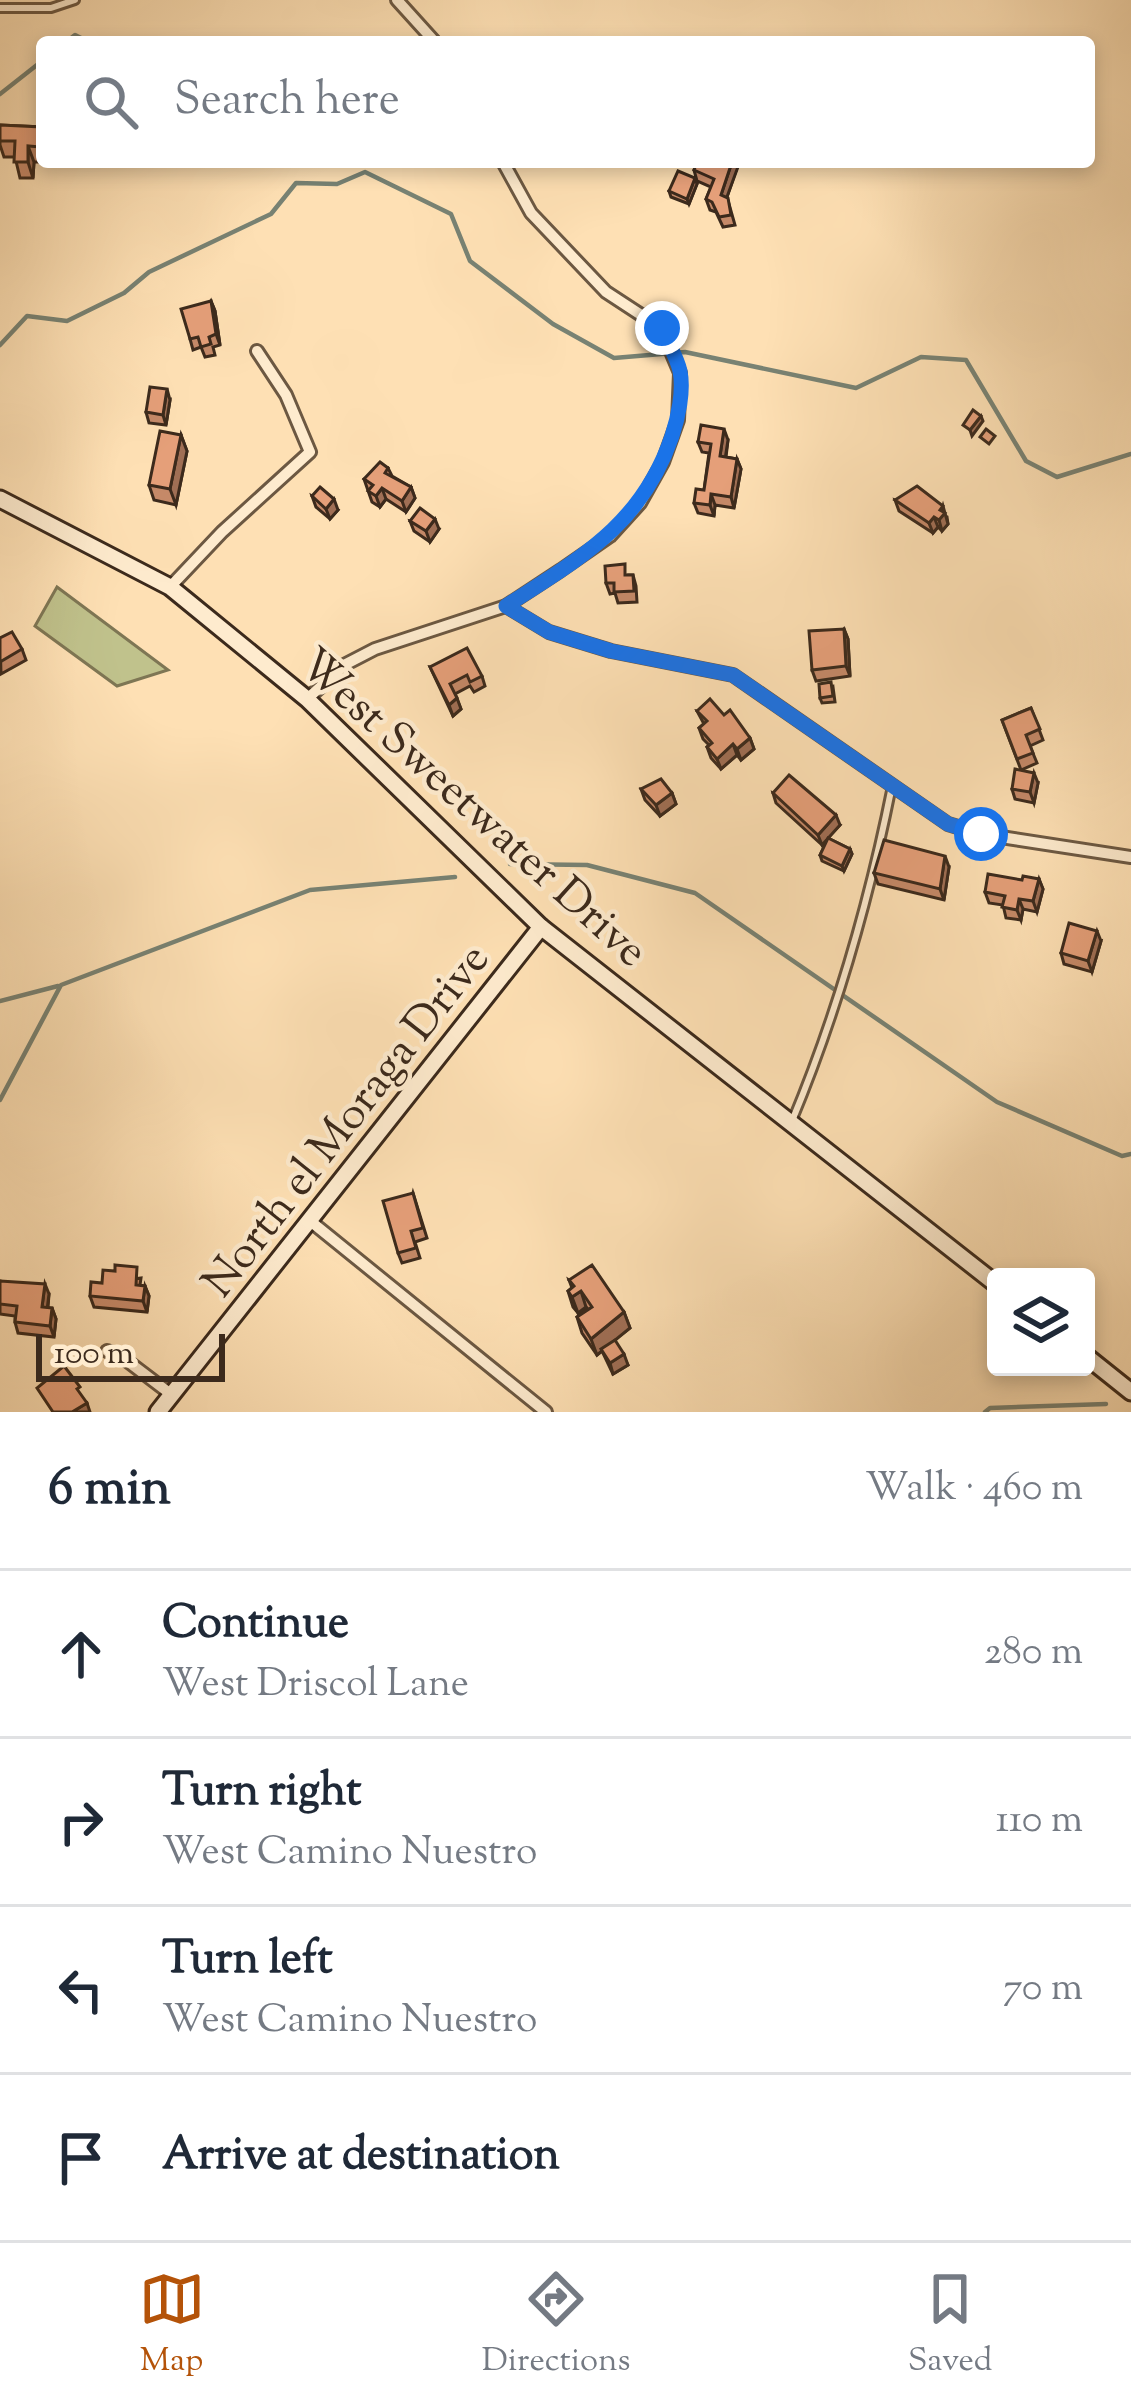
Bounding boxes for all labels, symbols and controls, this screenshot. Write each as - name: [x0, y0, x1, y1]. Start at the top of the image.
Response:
- search box: [36, 36, 1095, 168]
- icon: search: [78, 69, 144, 135]
- text: Search here: [174, 70, 400, 135]
- route end: [635, 301, 689, 355]
- street label: West Sweetwater Drive: [282, 635, 660, 985]
- route start: [954, 807, 1008, 861]
- street label: North el Moraga Drive: [189, 931, 508, 1313]
- map controls: [987, 1268, 1095, 1376]
- button: layers: [987, 1268, 1095, 1376]
- scale bar: [36, 1328, 225, 1381]
- text: 100 m: [54, 1331, 134, 1379]
- text: 6 min: [48, 1454, 171, 1527]
- text: Walk · 460 m: [865, 1462, 1083, 1518]
- text: Continue: [162, 1593, 349, 1658]
- icon: ahead: [48, 1621, 114, 1687]
- text: 280 m: [984, 1626, 1083, 1682]
- text: West Driscol Lane: [162, 1658, 469, 1714]
- text: Turn right: [162, 1761, 361, 1826]
- icon: right: [48, 1789, 114, 1855]
- text: 110 m: [996, 1794, 1083, 1850]
- text: West Camino Nuestro: [162, 1826, 537, 1882]
- text: Turn left: [162, 1929, 333, 1994]
- icon: left: [48, 1957, 114, 2023]
- text: 70 m: [1003, 1962, 1083, 2018]
- text: West Camino Nuestro: [162, 1994, 537, 2050]
- icon: arrive: [48, 2125, 114, 2191]
- text: Arrive at destination: [162, 2125, 560, 2190]
- tab: Map: [139, 2266, 205, 2386]
- tab: Directions: [482, 2266, 631, 2386]
- tab: Saved: [908, 2266, 992, 2386]

